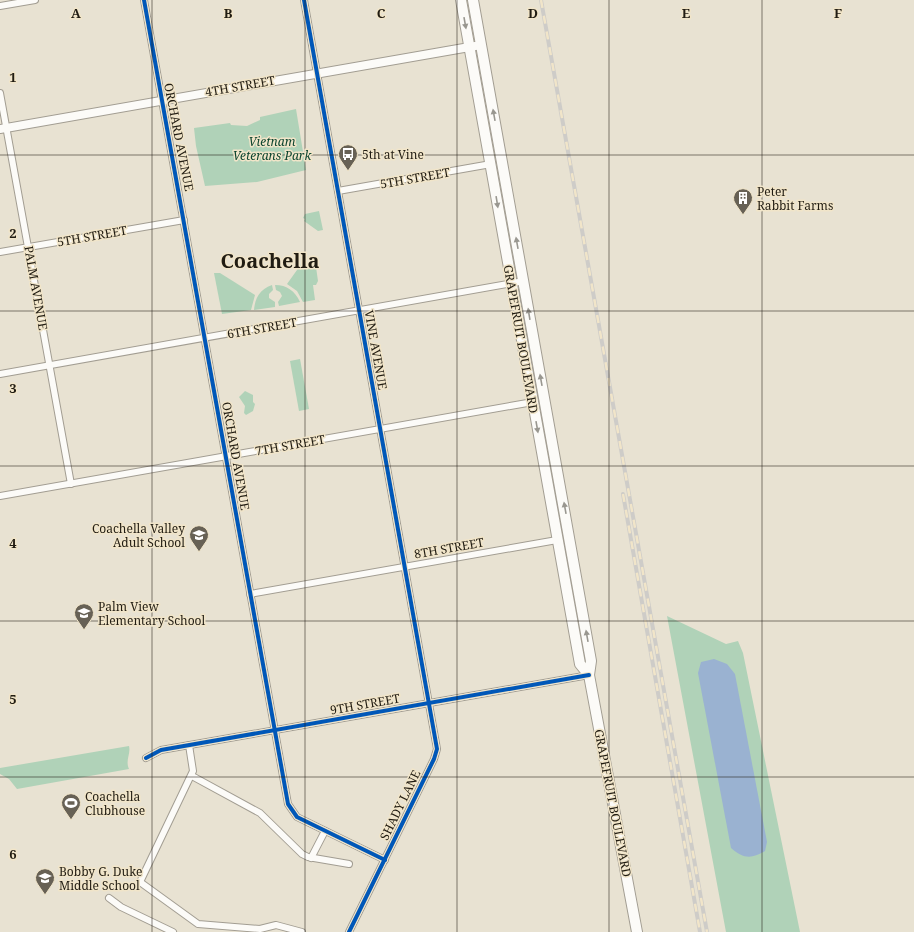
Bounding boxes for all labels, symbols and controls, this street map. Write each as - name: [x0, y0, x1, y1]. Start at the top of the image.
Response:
- text: A: [71, 4, 81, 22]
- text: B: [224, 4, 233, 22]
- text: C: [377, 4, 386, 22]
- text: D: [528, 4, 538, 22]
- text: E: [682, 4, 691, 22]
- text: F: [834, 4, 842, 22]
- one-way arrow: [462, 17, 468, 29]
- text: 1: [9, 68, 17, 86]
- street label: 4TH STREET: [204, 71, 277, 100]
- street label: ORCHARD AVENUE: [160, 81, 198, 193]
- one-way arrow: [490, 109, 496, 121]
- park label: Vietnam Veterans Park: [233, 133, 312, 164]
- bus stop icon: 5th at Vine: [337, 143, 359, 171]
- place label: 5th at Vine: [362, 146, 424, 163]
- street label: 5TH STREET: [379, 163, 452, 192]
- place label: Peter Rabbit Farms: [757, 183, 833, 214]
- building icon: Peter Rabbit Farms: [732, 187, 754, 215]
- one-way arrow: [494, 196, 500, 209]
- street label: 5TH STREET: [56, 221, 129, 250]
- text: 2: [9, 224, 17, 242]
- one-way arrow: [514, 237, 520, 249]
- street label: PALM AVENUE: [20, 245, 52, 331]
- district label: Coachella: [220, 247, 320, 274]
- street label: GRAPEFRUIT BOULEVARD: [500, 264, 542, 415]
- one-way arrow: [526, 308, 532, 320]
- street label: VINE AVENUE: [361, 309, 391, 391]
- street label: 6TH STREET: [226, 313, 299, 342]
- one-way arrow: [538, 374, 544, 386]
- text: 3: [9, 379, 17, 397]
- street label: ORCHARD AVENUE: [218, 400, 254, 512]
- one-way arrow: [535, 421, 541, 433]
- street label: 7TH STREET: [254, 430, 327, 459]
- one-way arrow: [562, 502, 568, 514]
- place label: Coachella Valley Adult School: [92, 520, 185, 551]
- school or university icon: Coachella Valley Adult School: [188, 524, 210, 552]
- street label: 8TH STREET: [413, 533, 486, 562]
- text: 4: [9, 534, 17, 552]
- place label: Palm View Elementary School: [98, 598, 206, 629]
- school or university icon: Palm View Elementary School: [73, 602, 95, 630]
- one-way arrow: [584, 630, 590, 642]
- street label: 9TH STREET: [329, 689, 402, 718]
- text: 5: [9, 690, 17, 708]
- street label: GRAPEFRUIT BOULEVARD: [590, 728, 636, 879]
- street label: SHADY LANE: [376, 767, 424, 843]
- place label: Coachella Clubhouse: [85, 788, 145, 819]
- sports icon: Coachella Clubhouse: [60, 792, 82, 820]
- text: 6: [9, 845, 17, 863]
- place label: Bobby G. Duke Middle School: [59, 863, 142, 894]
- school or university icon: Bobby G. Duke Middle School: [34, 867, 56, 895]

